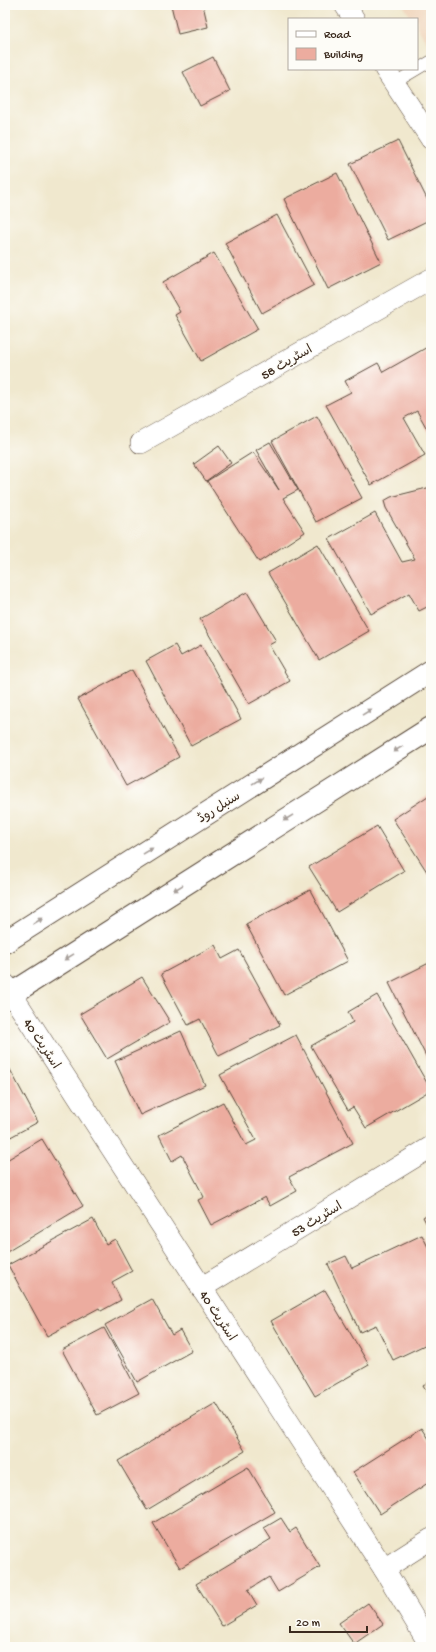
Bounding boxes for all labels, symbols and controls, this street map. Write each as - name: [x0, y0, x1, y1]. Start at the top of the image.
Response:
- legend: [288, 18, 418, 70]
- text: Road: [324, 29, 351, 43]
- text: Building: [323, 49, 363, 63]
- street label: اسٹریٹ 58: [259, 342, 316, 384]
- one-way arrow: [362, 708, 372, 716]
- one-way arrow: [392, 745, 404, 752]
- one-way arrow: [252, 778, 263, 785]
- street label: سنبل روڈ: [195, 788, 243, 827]
- one-way arrow: [283, 814, 293, 822]
- one-way arrow: [143, 847, 153, 855]
- one-way arrow: [172, 884, 184, 891]
- one-way arrow: [32, 917, 44, 924]
- one-way arrow: [63, 954, 75, 961]
- street label: اسٹریٹ 40: [19, 1017, 63, 1072]
- street label: اسٹریٹ 53: [289, 1199, 345, 1241]
- street label: اسٹریٹ 40: [195, 1289, 239, 1344]
- scale bar: [290, 1608, 367, 1634]
- text: 20 m: [296, 1617, 321, 1631]

